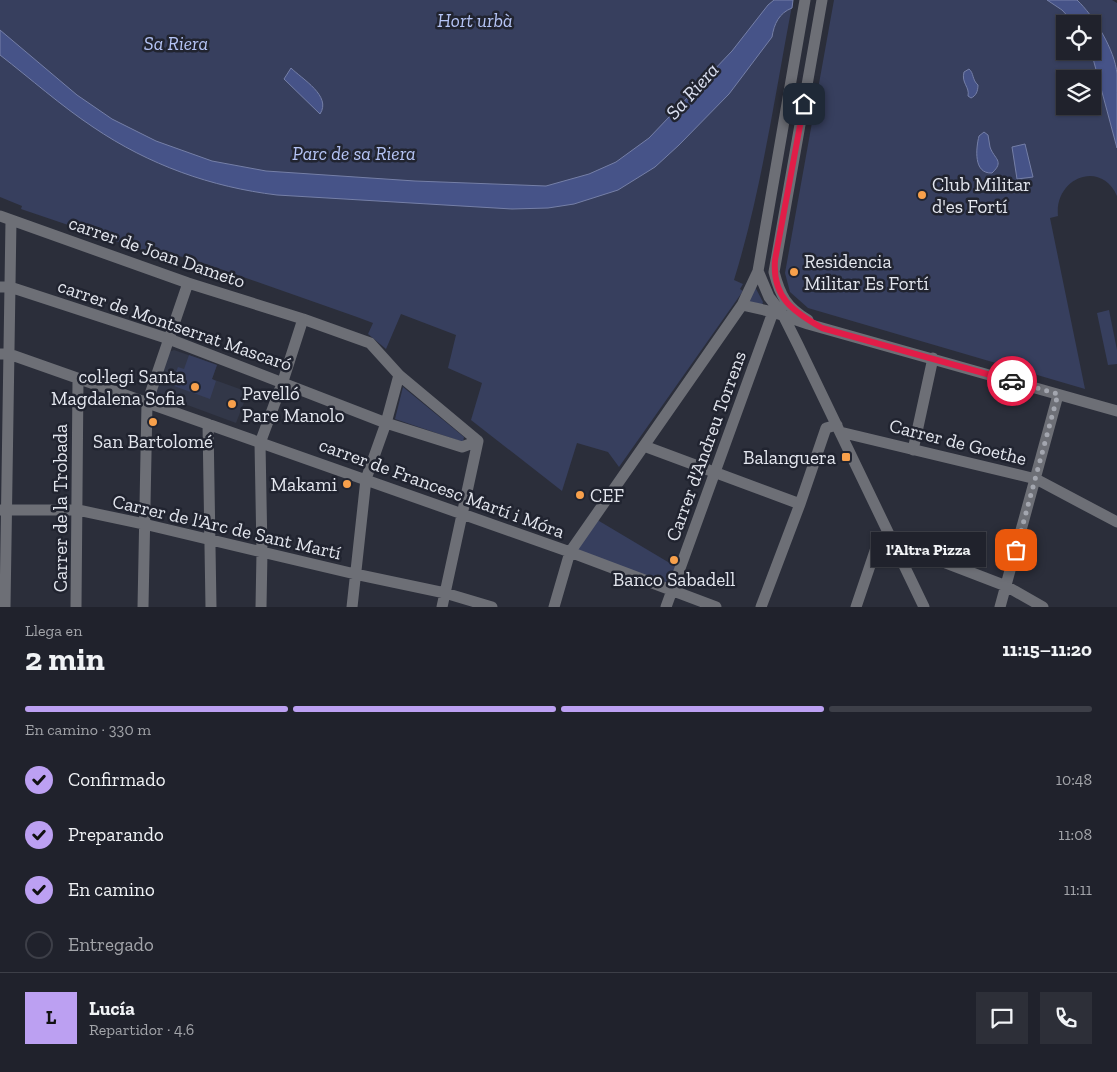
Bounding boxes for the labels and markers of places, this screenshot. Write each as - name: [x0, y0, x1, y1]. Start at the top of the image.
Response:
- pin: [783, 83, 825, 125]
- place label: Club Militar d'es Fortí: [932, 173, 1031, 218]
- marker: Club Militar d'es Fortí: [916, 189, 928, 201]
- place label: Residencia Militar Es Fortí: [804, 250, 929, 295]
- marker: Residencia Militar Es Fortí: [788, 266, 800, 278]
- place label: col·legi Santa Magdalena Sofia: [51, 365, 185, 410]
- marker: col·legi Santa Magdalena Sofia: [189, 381, 201, 393]
- place label: Pavelló Pare Manolo: [242, 382, 345, 427]
- marker: Pavelló Pare Manolo: [226, 398, 238, 410]
- marker: San Bartolomé: [147, 416, 159, 428]
- place label: San Bartolomé: [93, 430, 213, 453]
- place label: Balanguera: [743, 446, 836, 469]
- marker: Balanguera: [840, 451, 852, 463]
- place label: Makami: [270, 473, 337, 496]
- marker: Makami: [341, 478, 353, 490]
- place label: CEF: [590, 484, 624, 507]
- marker: CEF: [574, 489, 586, 501]
- pin: [995, 529, 1037, 571]
- callout: l'Altra Pizza: [871, 532, 986, 568]
- marker: Banco Sabadell: [668, 554, 680, 566]
- place label: Banco Sabadell: [613, 568, 735, 591]

